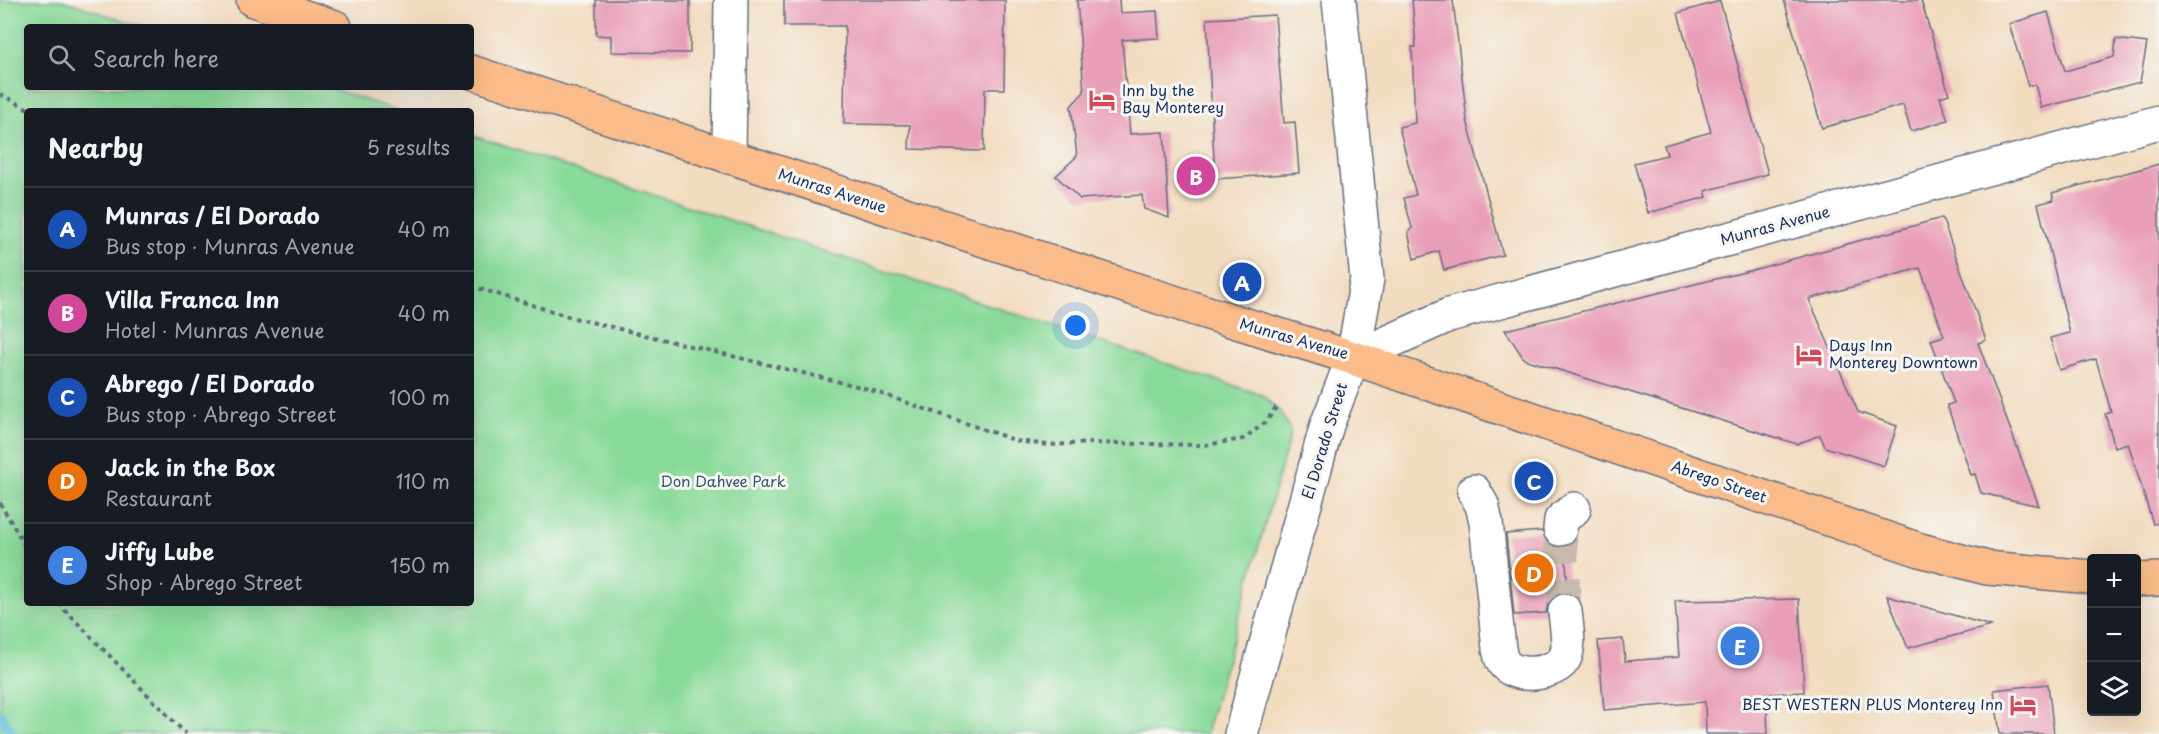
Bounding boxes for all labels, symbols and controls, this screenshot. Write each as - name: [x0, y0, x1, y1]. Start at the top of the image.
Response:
- search box: [24, 24, 474, 90]
- icon: search: [45, 41, 78, 74]
- text: Search here: [93, 41, 219, 74]
- place label: Inn by the Bay Monterey: [1122, 78, 1224, 118]
- hotel icon: Inn by the Bay Monterey: [1087, 85, 1117, 115]
- text: Nearby: [48, 128, 143, 167]
- text: 5 results: [367, 132, 450, 162]
- pin: B: [1176, 154, 1216, 198]
- street label: Munras Avenue: [775, 161, 889, 218]
- text: Munras / El Dorado: [105, 198, 320, 231]
- street label: Munras Avenue: [1717, 199, 1832, 250]
- text: A: [60, 214, 75, 244]
- text: 40 m: [398, 214, 450, 244]
- text: Bus stop · Munras Avenue: [105, 231, 355, 261]
- pin: A: [1222, 260, 1262, 304]
- text: Villa Franca Inn: [105, 282, 280, 315]
- text: B: [61, 298, 74, 328]
- text: 40 m: [398, 298, 450, 328]
- your location: [1061, 311, 1090, 340]
- street label: Munras Avenue: [1237, 311, 1352, 364]
- text: Hotel · Munras Avenue: [105, 315, 324, 345]
- place label: Days Inn Monterey Downtown: [1829, 333, 1978, 373]
- hotel icon: Days Inn Monterey Downtown: [1794, 340, 1824, 370]
- text: Abrego / El Dorado: [105, 366, 315, 399]
- street label: El Dorado Street: [1295, 379, 1352, 502]
- text: C: [60, 382, 75, 412]
- text: 100 m: [389, 382, 450, 412]
- text: Bus stop · Abrego Street: [105, 399, 336, 429]
- text: Jack in the Box: [105, 450, 275, 483]
- street label: Abrego Street: [1669, 454, 1770, 508]
- pin: C: [1514, 458, 1553, 504]
- text: D: [60, 466, 75, 496]
- text: 110 m: [396, 466, 450, 496]
- park label: Don Dahvee Park: [660, 469, 786, 492]
- text: Restaurant: [105, 483, 212, 513]
- text: Jiffy Lube: [105, 534, 214, 567]
- text: E: [61, 550, 74, 580]
- text: 150 m: [390, 550, 450, 580]
- pin: D: [1514, 550, 1553, 596]
- map controls: [2087, 554, 2141, 716]
- button: +: [2087, 554, 2141, 608]
- text: Shop · Abrego Street: [105, 567, 303, 597]
- button: −: [2087, 608, 2141, 662]
- pin: E: [1720, 624, 1760, 668]
- button: layers: [2087, 662, 2141, 716]
- hotel icon: BEST WESTERN PLUS Monterey Inn: [2008, 690, 2038, 720]
- place label: BEST WESTERN PLUS Monterey Inn: [1742, 692, 2003, 715]

